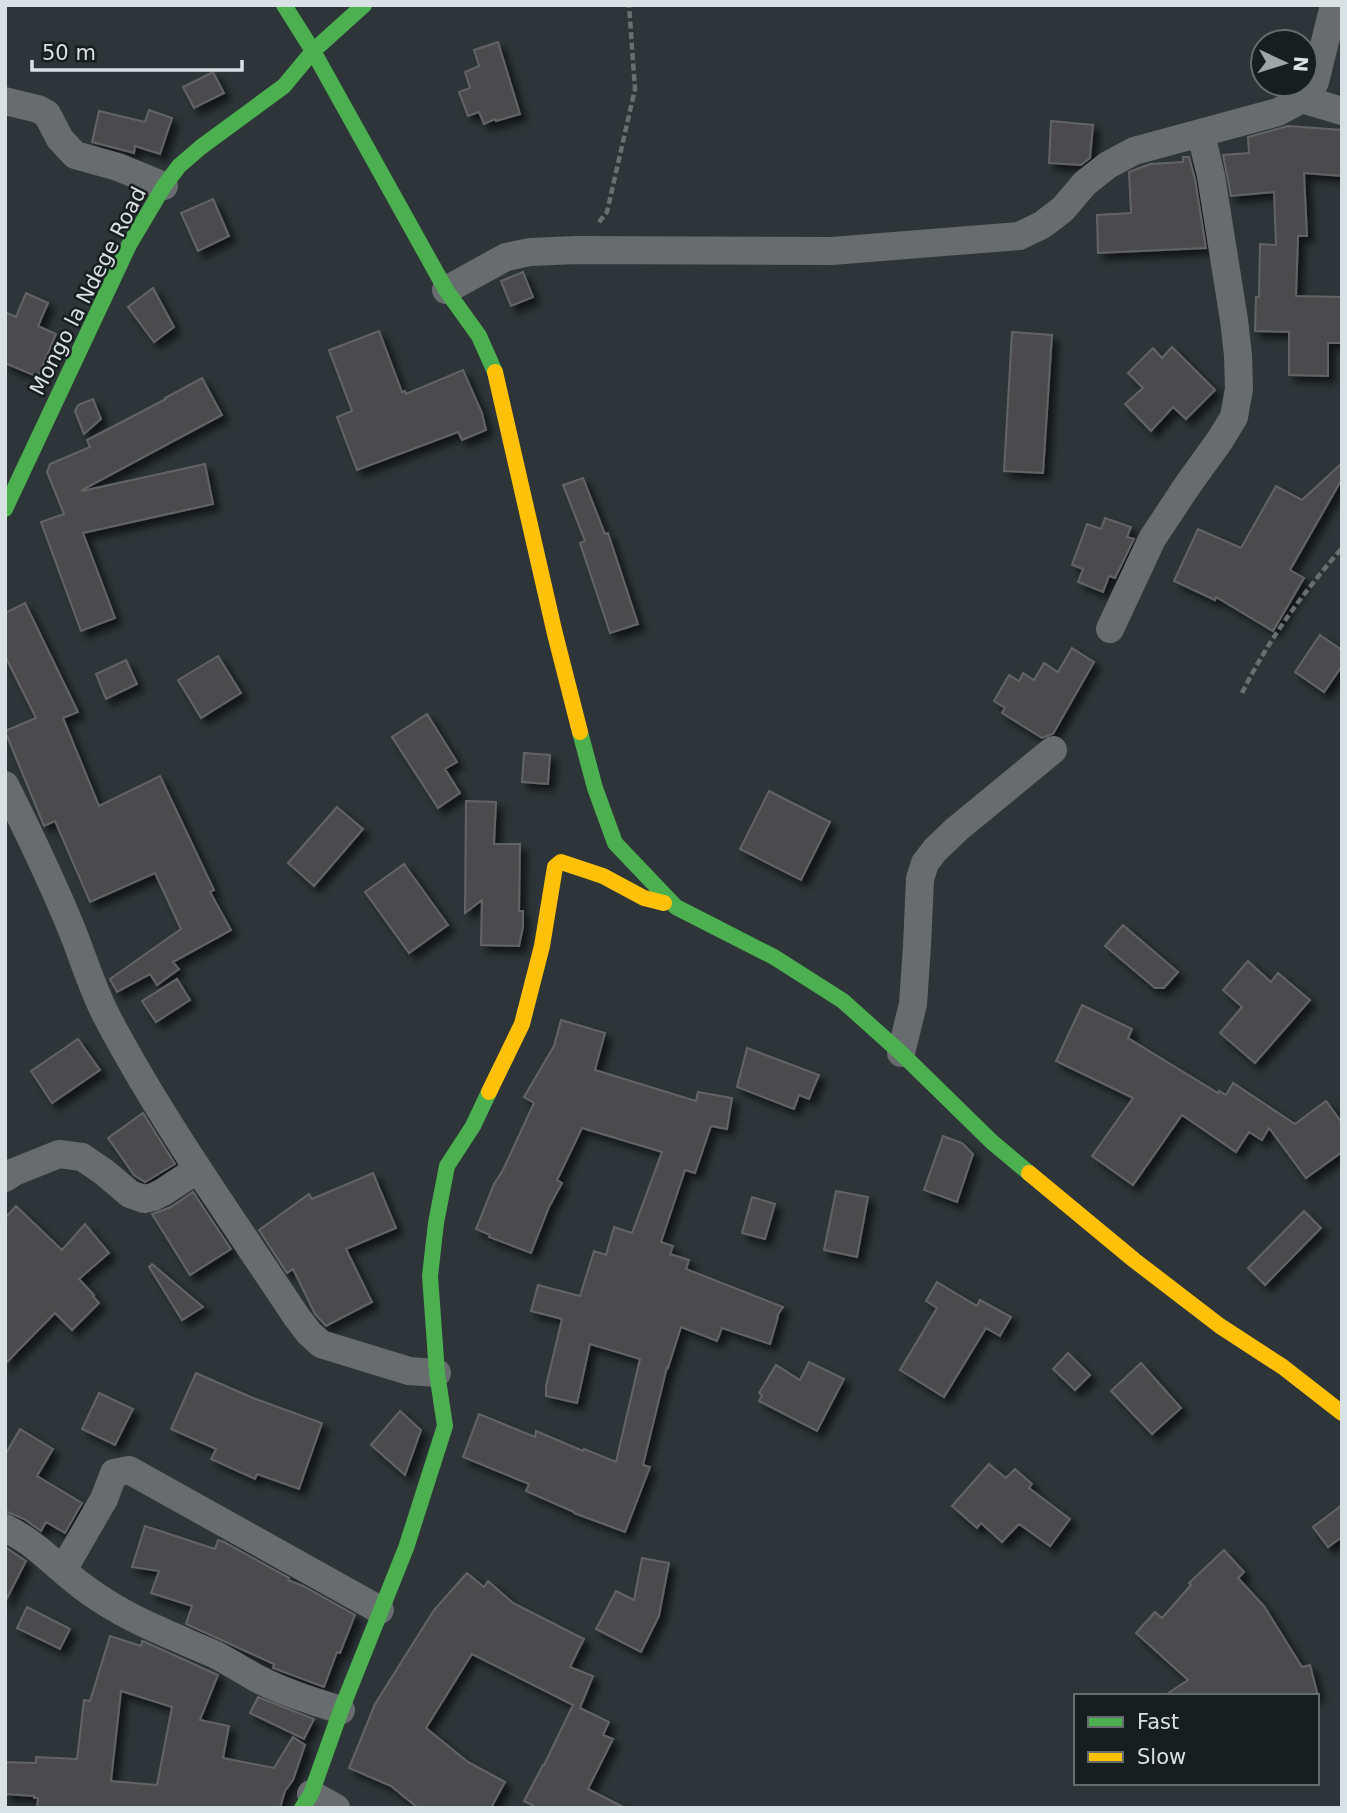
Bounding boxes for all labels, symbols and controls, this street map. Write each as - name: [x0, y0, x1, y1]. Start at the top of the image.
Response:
- scale bar: [32, 28, 242, 72]
- north arrow: [1249, 28, 1319, 98]
- text: 50 m: [42, 41, 96, 65]
- text: N: [1289, 55, 1312, 73]
- street label: Mongo la Ndege Road: [25, 183, 151, 399]
- legend: [1074, 1694, 1319, 1785]
- text: Fast: [1137, 1710, 1179, 1734]
- text: Slow: [1137, 1745, 1186, 1769]

